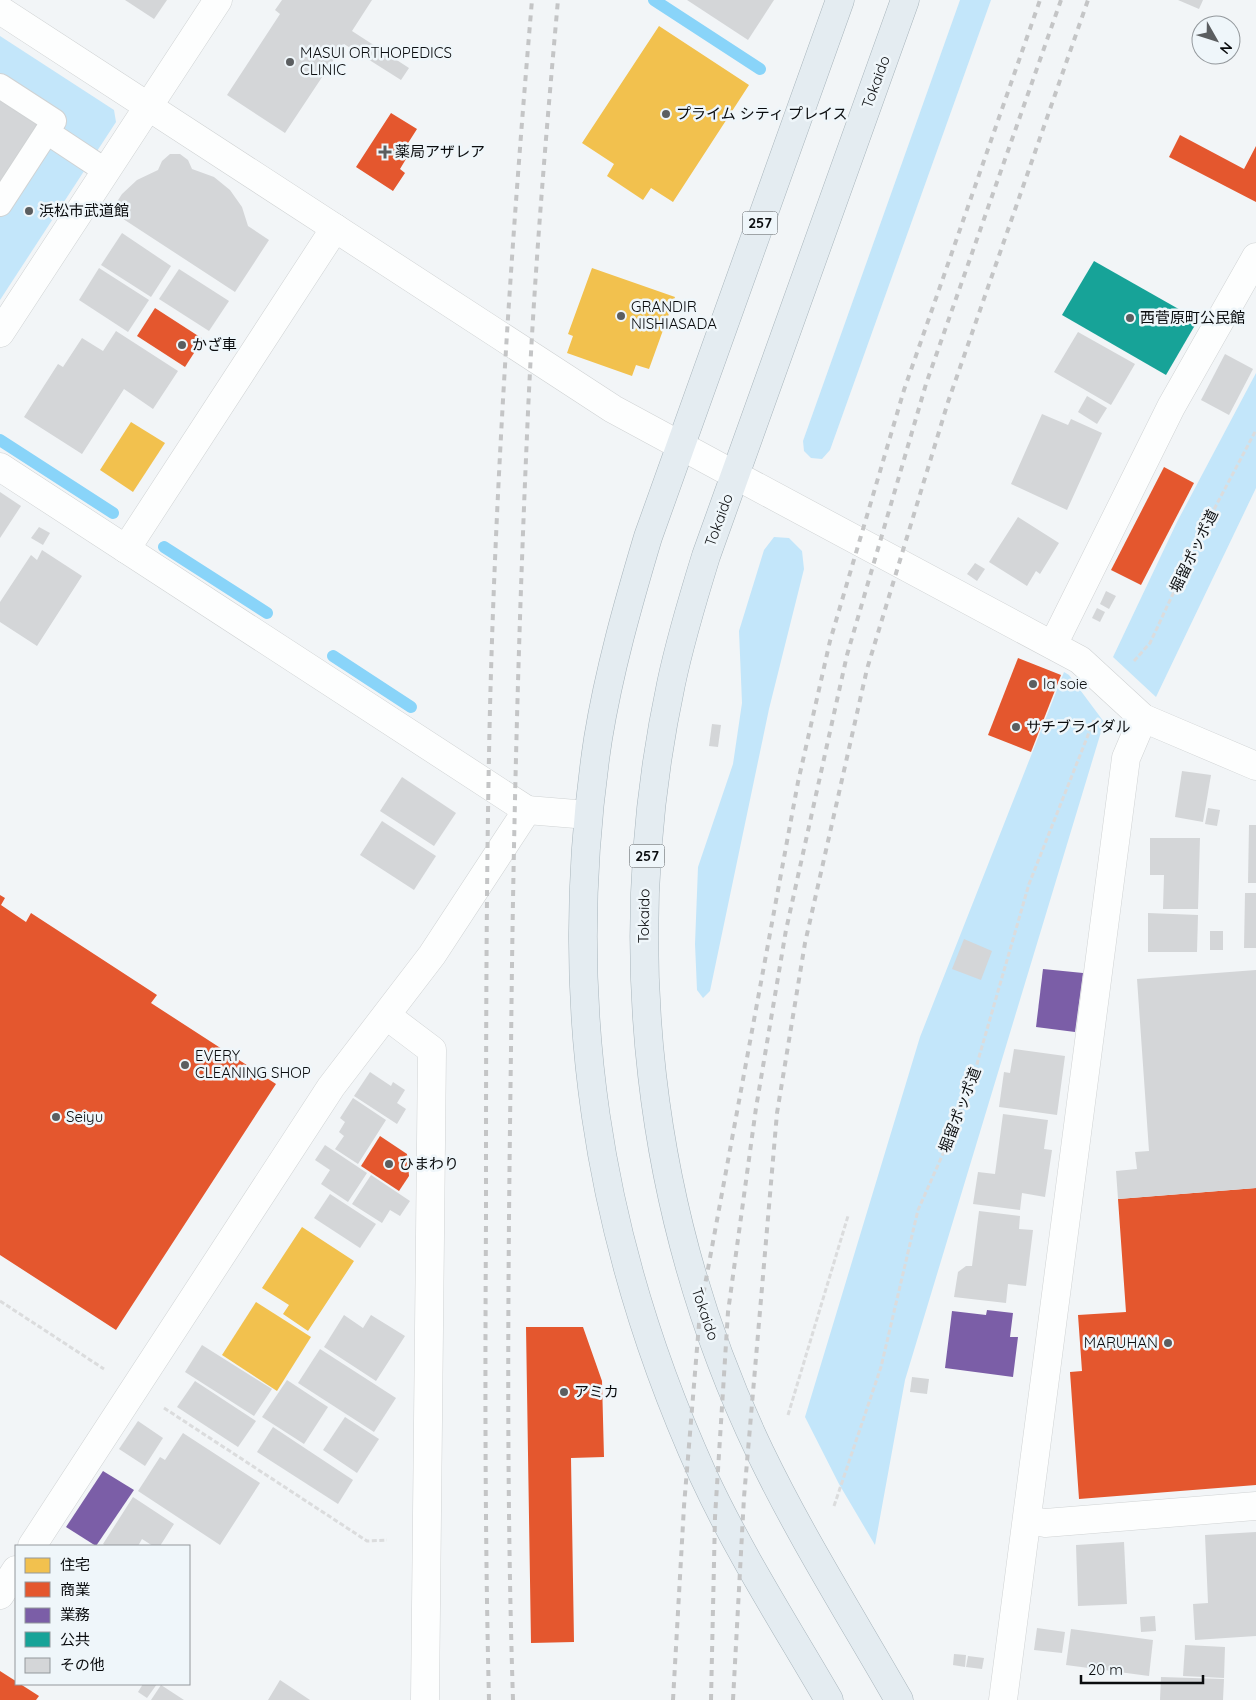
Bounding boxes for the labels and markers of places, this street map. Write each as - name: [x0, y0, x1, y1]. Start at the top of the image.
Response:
- place label: MASUI ORTHOPEDICS CLINIC: [300, 43, 452, 79]
- marker: MASUI ORTHOPEDICS CLINIC: [284, 56, 296, 68]
- place label: プライム シティ プレイス: [676, 104, 848, 123]
- marker: プライム シティ プレイス: [660, 108, 672, 120]
- place label: 薬局アザレア: [395, 142, 485, 161]
- marker: 薬局アザレア: [379, 146, 391, 158]
- place label: 浜松市武道館: [39, 201, 129, 220]
- marker: 浜松市武道館: [23, 205, 35, 217]
- place label: GRANDIR NISHIASADA: [631, 297, 717, 333]
- place label: 西菅原町公民館: [1140, 308, 1245, 327]
- marker: GRANDIR NISHIASADA: [615, 310, 627, 322]
- marker: 西菅原町公民館: [1124, 312, 1136, 324]
- place label: かざ車: [192, 335, 237, 354]
- marker: かざ車: [176, 339, 188, 351]
- place label: la soie: [1043, 674, 1087, 693]
- marker: la soie: [1027, 678, 1039, 690]
- place label: サチブライダル: [1026, 717, 1130, 736]
- marker: サチブライダル: [1010, 721, 1022, 733]
- place label: EVERY CLEANING SHOP: [195, 1046, 311, 1082]
- marker: EVERY CLEANING SHOP: [179, 1059, 191, 1071]
- place label: Seiyu: [66, 1107, 103, 1126]
- marker: Seiyu: [50, 1111, 62, 1123]
- place label: ひまわり: [399, 1154, 459, 1173]
- marker: ひまわり: [383, 1158, 395, 1170]
- place label: MARUHAN: [1084, 1333, 1158, 1352]
- marker: MARUHAN: [1162, 1337, 1174, 1349]
- place label: アミカ: [574, 1382, 619, 1401]
- marker: アミカ: [558, 1386, 570, 1398]

